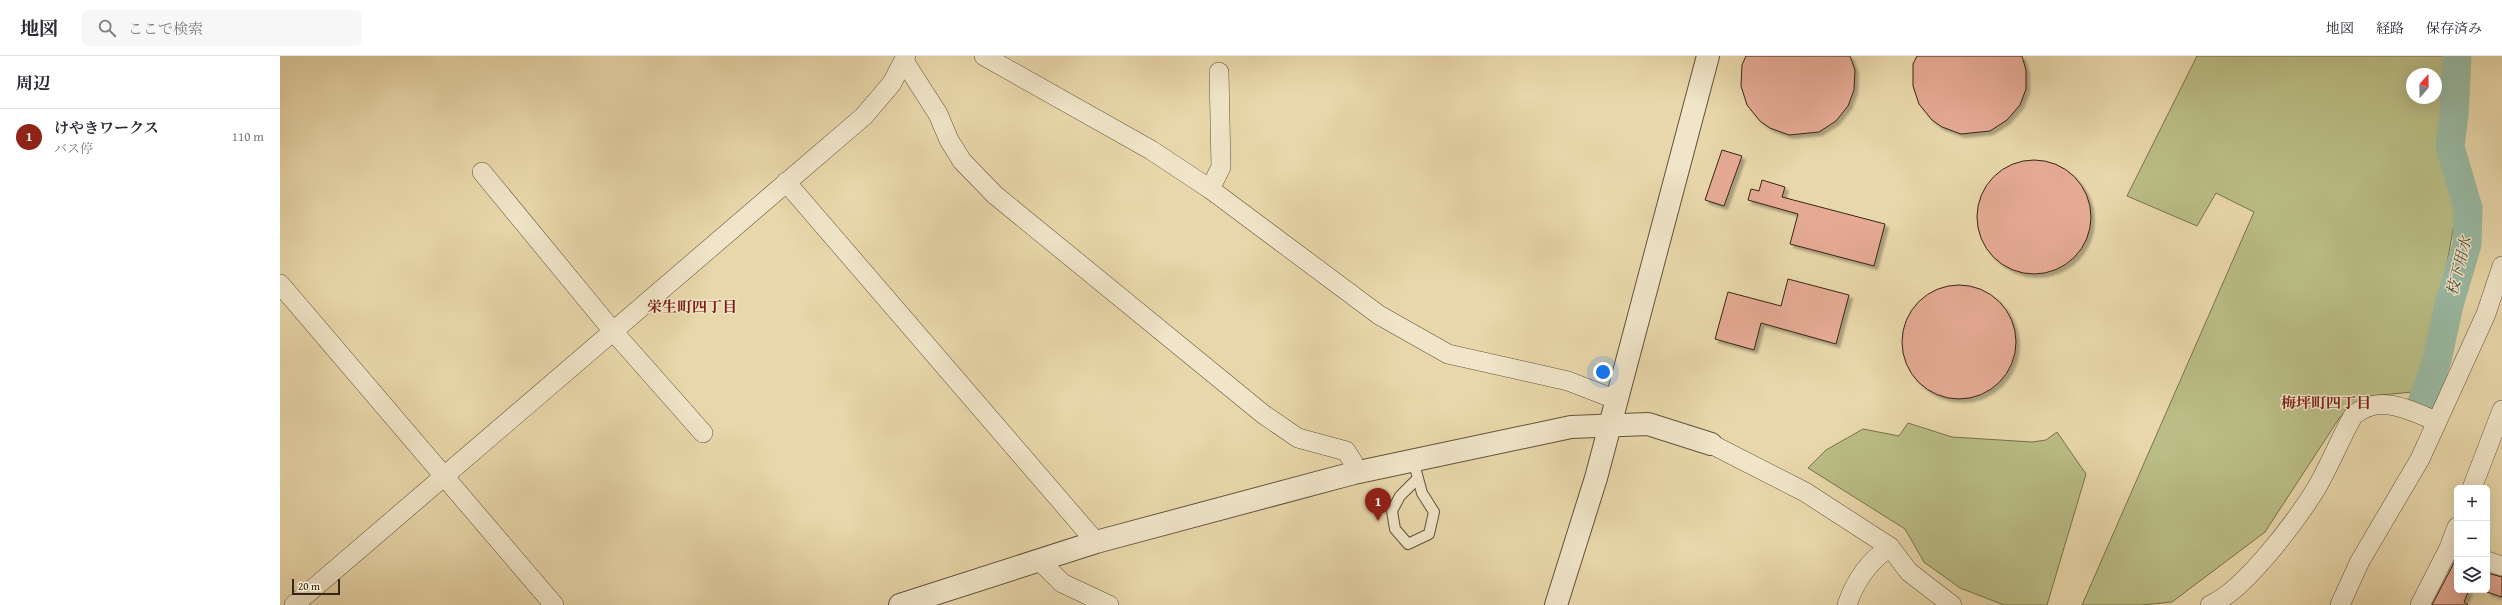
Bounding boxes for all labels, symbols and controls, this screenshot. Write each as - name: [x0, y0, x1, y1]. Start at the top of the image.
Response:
- search box: [82, 10, 362, 46]
- text: 地図: [20, 14, 58, 42]
- icon: search: [96, 17, 118, 39]
- text: ここで検索: [128, 18, 203, 39]
- text: 地図: [2326, 18, 2354, 38]
- text: 経路: [2376, 18, 2404, 38]
- text: 保存済み: [2426, 18, 2482, 38]
- north arrow: [2406, 68, 2442, 104]
- text: 周辺: [16, 70, 50, 95]
- text: けやきワークス: [54, 117, 159, 138]
- text: 1: [26, 127, 32, 146]
- text: 110 m: [232, 127, 264, 146]
- text: バス停: [54, 139, 93, 158]
- water label: 枝下用水: [2441, 232, 2476, 298]
- district label: 栄生町四丁目: [647, 296, 737, 317]
- your location: [1593, 362, 1613, 382]
- district label: 梅坪町四丁目: [2281, 392, 2371, 413]
- map controls: [2454, 485, 2490, 593]
- button: +: [2454, 485, 2490, 521]
- pin: 1: [1365, 488, 1391, 521]
- button: −: [2454, 521, 2490, 557]
- button: layers: [2454, 557, 2490, 593]
- scale bar: [292, 577, 340, 596]
- text: 20 m: [298, 578, 320, 594]

